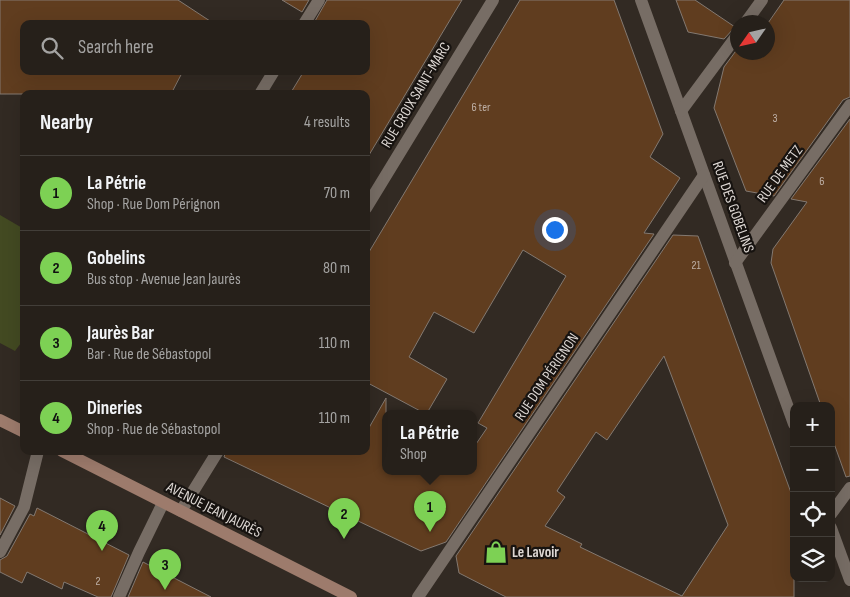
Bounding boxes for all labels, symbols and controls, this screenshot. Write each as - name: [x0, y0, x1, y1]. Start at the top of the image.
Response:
- north arrow: [730, 15, 775, 60]
- search box: [20, 20, 370, 75]
- icon: search: [38, 34, 66, 62]
- text: Search here: [78, 36, 154, 59]
- street label: RUE CROIX SAINT-MARC: [377, 39, 455, 151]
- house number: 6 ter: [472, 100, 491, 115]
- text: Nearby: [40, 110, 93, 135]
- house number: 3: [772, 111, 778, 126]
- text: 4 results: [304, 113, 350, 132]
- street label: RUE DE METZ: [753, 142, 807, 206]
- street label: RUE DES GOBELINS: [708, 159, 758, 255]
- text: La Pétrie: [87, 172, 146, 195]
- house number: 6: [819, 174, 825, 189]
- text: 1: [53, 184, 59, 203]
- text: 70 m: [324, 184, 350, 203]
- text: Shop · Rue Dom Pérignon: [87, 195, 220, 214]
- your location: [542, 217, 568, 243]
- text: Gobelins: [87, 247, 145, 270]
- house number: 21: [691, 258, 701, 273]
- text: 2: [52, 259, 60, 278]
- text: 80 m: [323, 259, 350, 278]
- text: Bus stop · Avenue Jean Jaurès: [87, 270, 241, 289]
- text: Jaurès Bar: [87, 322, 154, 345]
- street label: RUE DOM PÉRIGNON: [511, 330, 583, 424]
- text: 3: [52, 334, 60, 353]
- text: 110 m: [319, 334, 350, 353]
- text: Bar · Rue de Sébastopol: [87, 345, 211, 364]
- text: Dineries: [87, 397, 142, 420]
- map controls: [790, 402, 835, 582]
- button: +: [790, 402, 835, 447]
- text: 4: [52, 409, 60, 428]
- text: 110 m: [319, 409, 350, 428]
- popup: [382, 410, 477, 475]
- text: Shop · Rue de Sébastopol: [87, 420, 220, 439]
- text: La Pétrie: [400, 422, 459, 445]
- text: Shop: [400, 445, 427, 464]
- button: −: [790, 447, 835, 492]
- street label: AVENUE JEAN JAURÈS: [162, 477, 265, 542]
- pin: 1: [414, 491, 446, 532]
- button: locate: [790, 492, 835, 537]
- pin: 2: [328, 498, 360, 539]
- pin: 4: [86, 510, 118, 551]
- button: layers: [790, 537, 835, 582]
- shop icon: Le Lavoir: [483, 539, 509, 565]
- place label: Le Lavoir: [512, 543, 559, 562]
- pin: 3: [149, 549, 181, 590]
- house number: 2: [96, 574, 101, 589]

